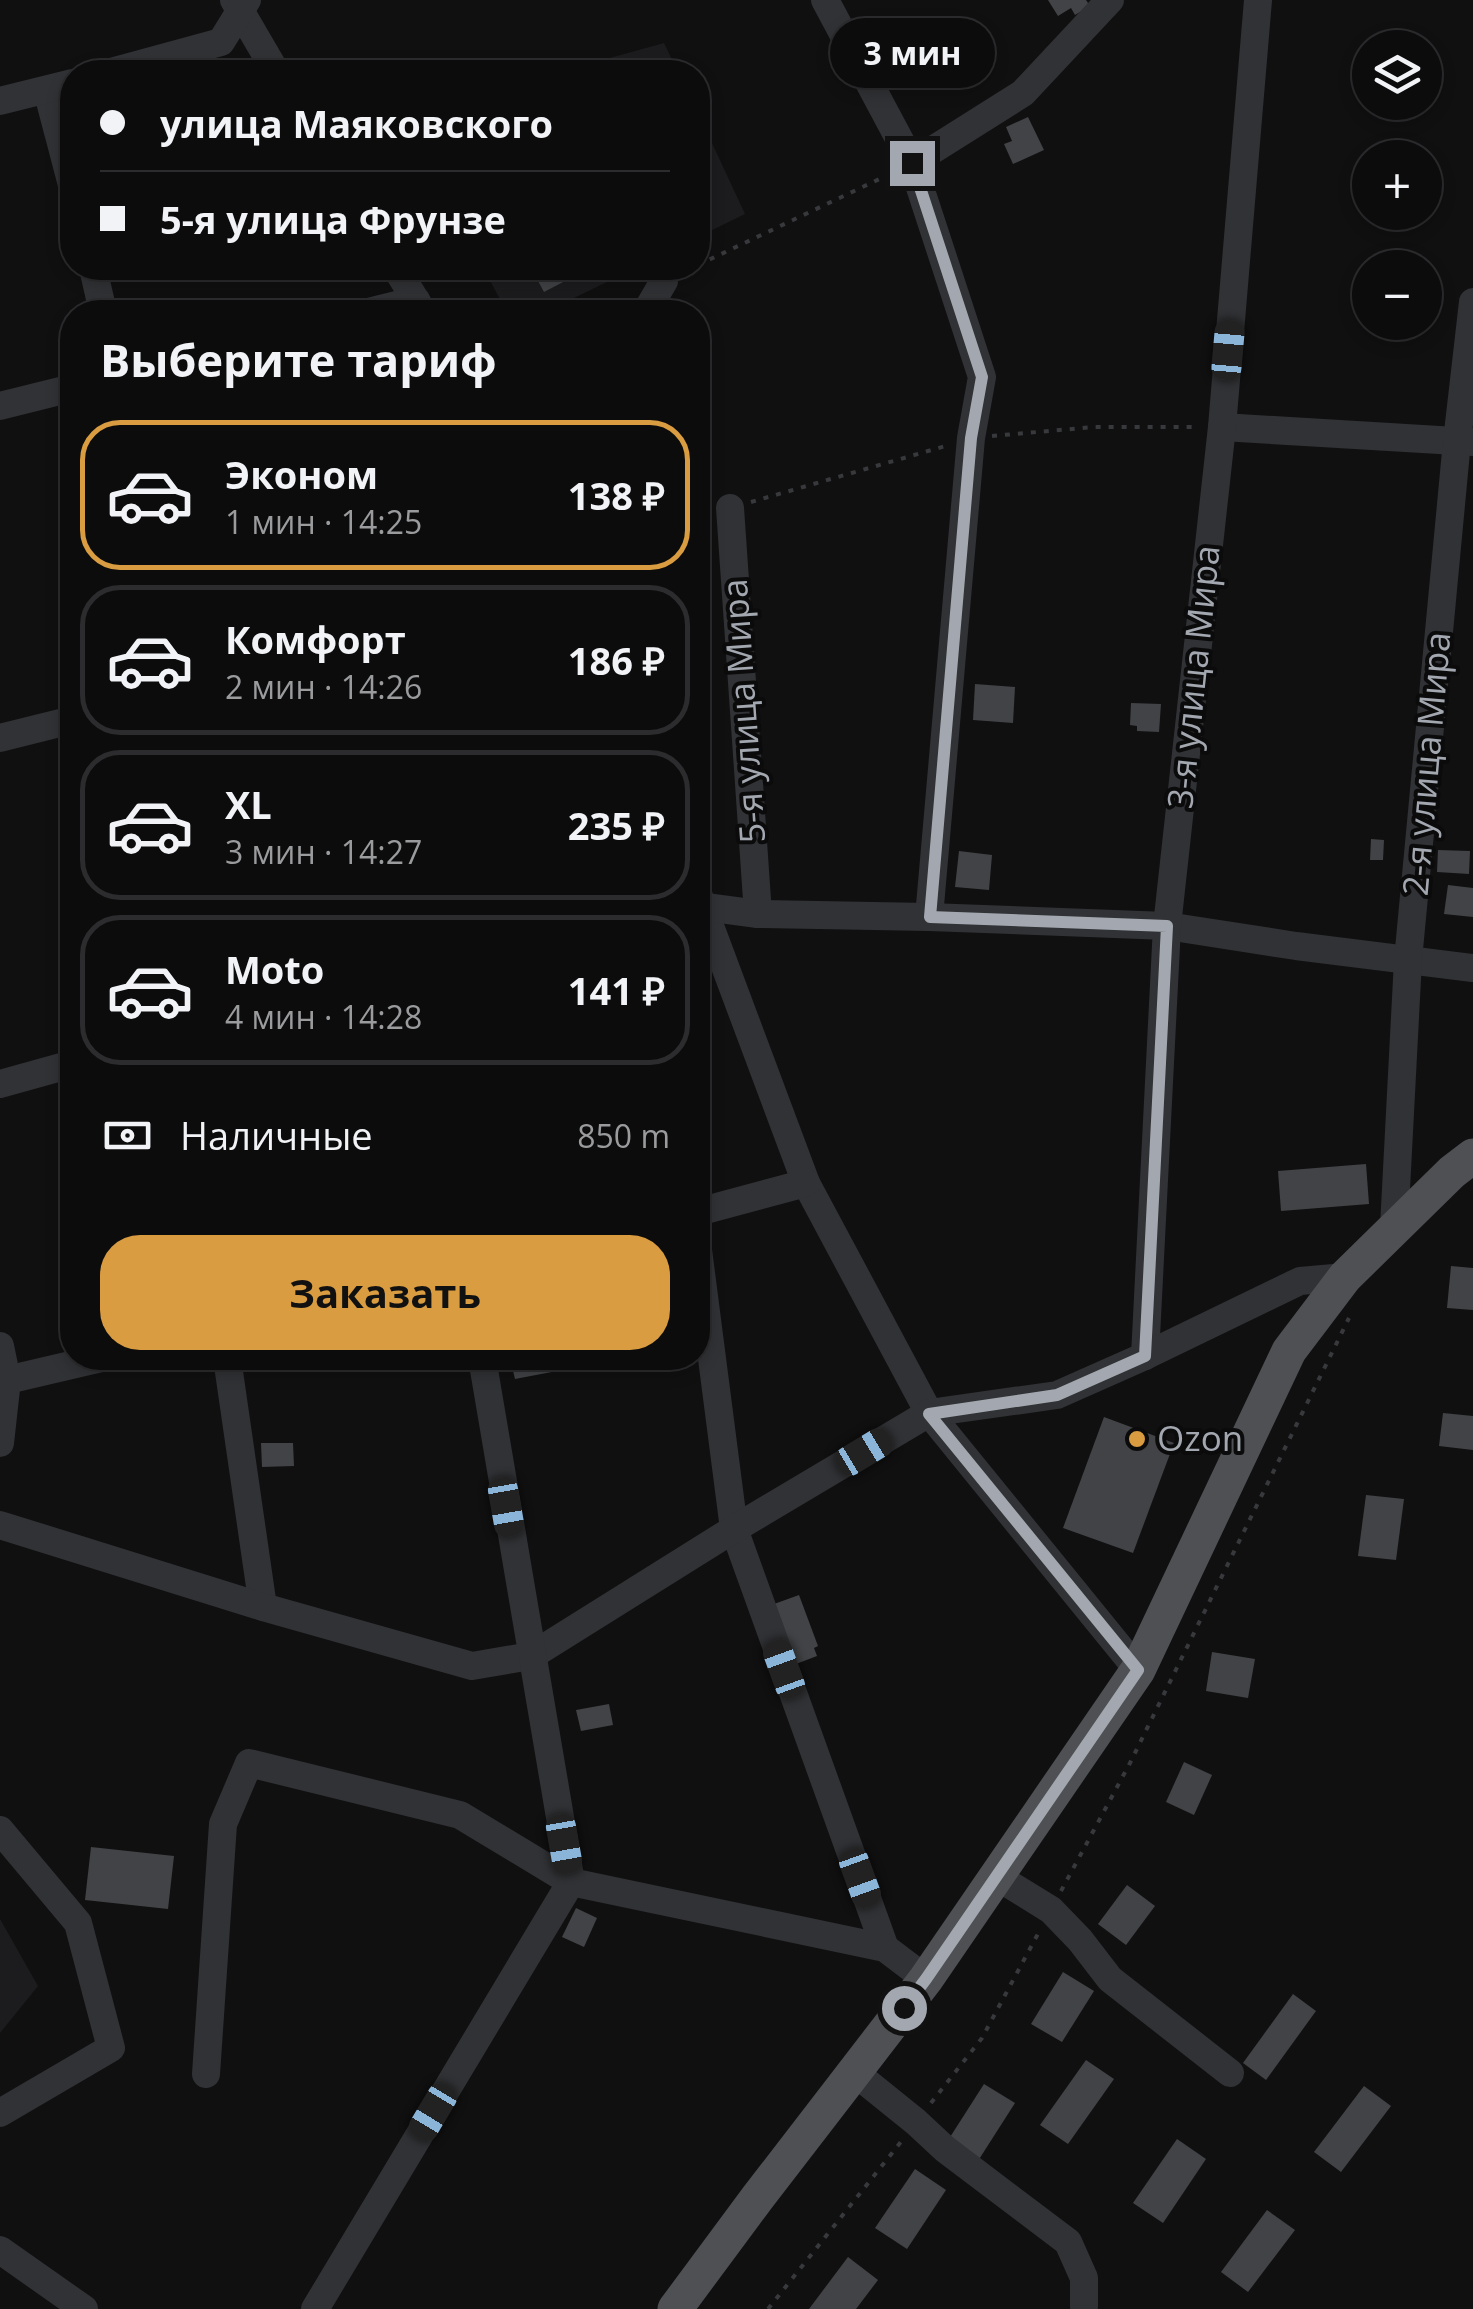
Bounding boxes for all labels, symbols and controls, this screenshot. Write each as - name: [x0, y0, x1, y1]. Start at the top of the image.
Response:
- callout: 3 мин: [830, 18, 994, 88]
- map controls: [1352, 30, 1442, 340]
- button: layers: [1352, 30, 1442, 120]
- text: 3 мин: [864, 31, 961, 74]
- text: улица Маяковского: [160, 97, 553, 149]
- button: +: [1352, 140, 1442, 230]
- route end: [890, 141, 935, 186]
- text: 5-я улица Фрунзе: [160, 193, 506, 245]
- button: −: [1352, 250, 1442, 340]
- car: [1210, 319, 1246, 381]
- text: Выберите тариф: [100, 329, 497, 390]
- text: Эконом: [225, 448, 378, 500]
- icon: car: [105, 450, 195, 540]
- text: 138 ₽: [568, 469, 665, 521]
- text: 1 мин · 14:25: [225, 500, 422, 543]
- street label: 3-я улица Мира: [1155, 543, 1230, 811]
- street label: 5-я улица Мира: [710, 577, 775, 845]
- text: Комфорт: [225, 613, 406, 665]
- icon: car: [105, 615, 195, 705]
- street label: 2-я улица Мира: [1391, 630, 1460, 898]
- text: 186 ₽: [568, 634, 665, 686]
- text: 2 мин · 14:26: [225, 665, 422, 708]
- text: XL: [225, 778, 272, 830]
- icon: car: [105, 780, 195, 870]
- text: 235 ₽: [568, 799, 665, 851]
- text: 3 мин · 14:27: [225, 830, 422, 873]
- text: Moto: [225, 943, 324, 995]
- icon: car: [105, 945, 195, 1035]
- text: 141 ₽: [568, 964, 665, 1016]
- text: 4 мин · 14:28: [225, 995, 422, 1038]
- icon: cash: [100, 1108, 155, 1163]
- text: Наличные: [180, 1109, 373, 1161]
- text: 850 m: [577, 1114, 670, 1157]
- button: Заказать: [100, 1235, 670, 1350]
- place label: Ozon: [1157, 1414, 1243, 1461]
- car: [831, 1424, 897, 1480]
- marker: Ozon: [1126, 1428, 1148, 1450]
- car: [486, 1475, 526, 1539]
- car: [760, 1636, 808, 1702]
- car: [544, 1812, 584, 1876]
- car: [836, 1845, 884, 1911]
- route start: [882, 1986, 927, 2031]
- car: [405, 2079, 461, 2145]

